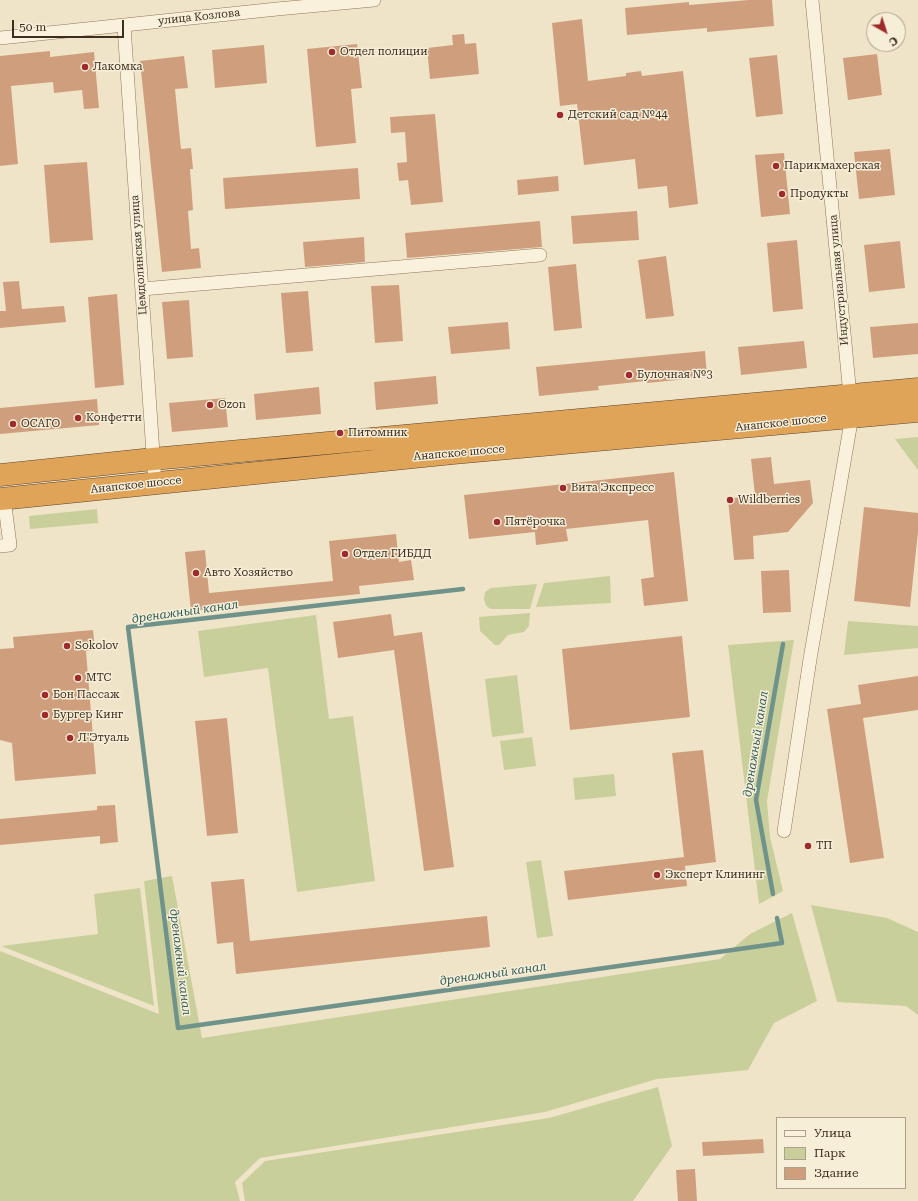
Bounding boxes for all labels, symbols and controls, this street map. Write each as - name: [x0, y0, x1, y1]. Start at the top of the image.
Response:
- street label: улица Козлова: [157, 6, 241, 28]
- scale bar: [14, 12, 126, 38]
- north arrow: [866, 12, 906, 52]
- text: 50 m: [19, 20, 46, 34]
- text: С: [886, 33, 900, 48]
- place label: Отдел полиции: [340, 45, 428, 59]
- marker: Отдел полиции: [327, 47, 337, 57]
- place label: Лакомка: [93, 60, 142, 74]
- marker: Лакомка: [80, 62, 90, 72]
- place label: Детский сад №44: [568, 108, 668, 122]
- marker: Детский сад №44: [555, 110, 565, 120]
- place label: Парикмахерская: [784, 159, 880, 173]
- marker: Парикмахерская: [771, 161, 781, 171]
- place label: Продукты: [790, 187, 848, 201]
- marker: Продукты: [777, 189, 787, 199]
- street label: Цемдолинская улица: [128, 194, 150, 316]
- street label: Индустриальная улица: [827, 214, 851, 346]
- place label: Булочная №3: [637, 368, 713, 382]
- marker: Булочная №3: [624, 370, 634, 380]
- place label: Ozon: [218, 398, 246, 412]
- marker: Ozon: [205, 400, 215, 410]
- place label: Конфетти: [86, 411, 142, 425]
- street label: Анапское шоссе: [735, 412, 827, 434]
- marker: Конфетти: [73, 413, 83, 423]
- place label: ОСАГО: [21, 417, 60, 431]
- marker: ОСАГО: [8, 419, 18, 429]
- place label: Питомник: [348, 426, 408, 440]
- marker: Питомник: [335, 428, 345, 438]
- street label: Анапское шоссе: [413, 442, 505, 464]
- street label: Анапское шоссе: [90, 474, 182, 496]
- place label: Вита Экспресс: [571, 481, 654, 495]
- marker: Вита Экспресс: [558, 483, 568, 493]
- place label: Wildberries: [738, 493, 800, 507]
- marker: Wildberries: [725, 495, 735, 505]
- place label: Пятёрочка: [505, 515, 566, 529]
- marker: Пятёрочка: [492, 517, 502, 527]
- place label: Отдел ГИБДД: [353, 547, 431, 561]
- marker: Отдел ГИБДД: [340, 549, 350, 559]
- place label: Авто Хозяйство: [204, 566, 293, 580]
- marker: Авто Хозяйство: [191, 568, 201, 578]
- water label: дренажный канал: [131, 597, 239, 627]
- place label: Sokolov: [75, 639, 118, 653]
- marker: Sokolov: [62, 641, 72, 651]
- place label: МТС: [86, 671, 112, 685]
- marker: МТС: [73, 673, 83, 683]
- place label: Бон Пассаж: [53, 688, 120, 702]
- marker: Бон Пассаж: [40, 690, 50, 700]
- water label: дренажный канал: [740, 690, 772, 798]
- place label: Бургер Кинг: [53, 708, 123, 722]
- marker: Бургер Кинг: [40, 710, 50, 720]
- place label: Л'Этуаль: [78, 731, 129, 745]
- marker: Л'Этуаль: [65, 733, 75, 743]
- place label: ТП: [816, 839, 832, 853]
- marker: ТП: [803, 841, 813, 851]
- place label: Эксперт Клининг: [665, 868, 765, 882]
- marker: Эксперт Клининг: [652, 870, 662, 880]
- water label: дренажный канал: [166, 908, 194, 1016]
- water label: дренажный канал: [439, 959, 547, 989]
- legend: [776, 1117, 906, 1189]
- text: Улица: [814, 1126, 851, 1140]
- text: Парк: [814, 1146, 846, 1160]
- text: Здание: [814, 1166, 858, 1180]

